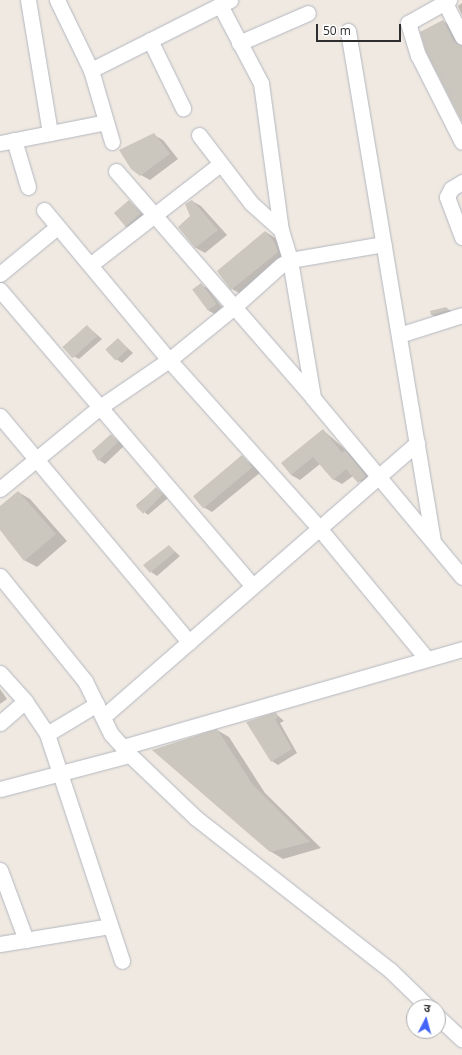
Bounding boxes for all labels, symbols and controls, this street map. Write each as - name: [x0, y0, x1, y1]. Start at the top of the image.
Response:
- scale bar: [318, 16, 403, 42]
- text: 50 m: [323, 22, 351, 39]
- north arrow: [406, 999, 446, 1039]
- text: उ: [423, 1000, 431, 1015]

